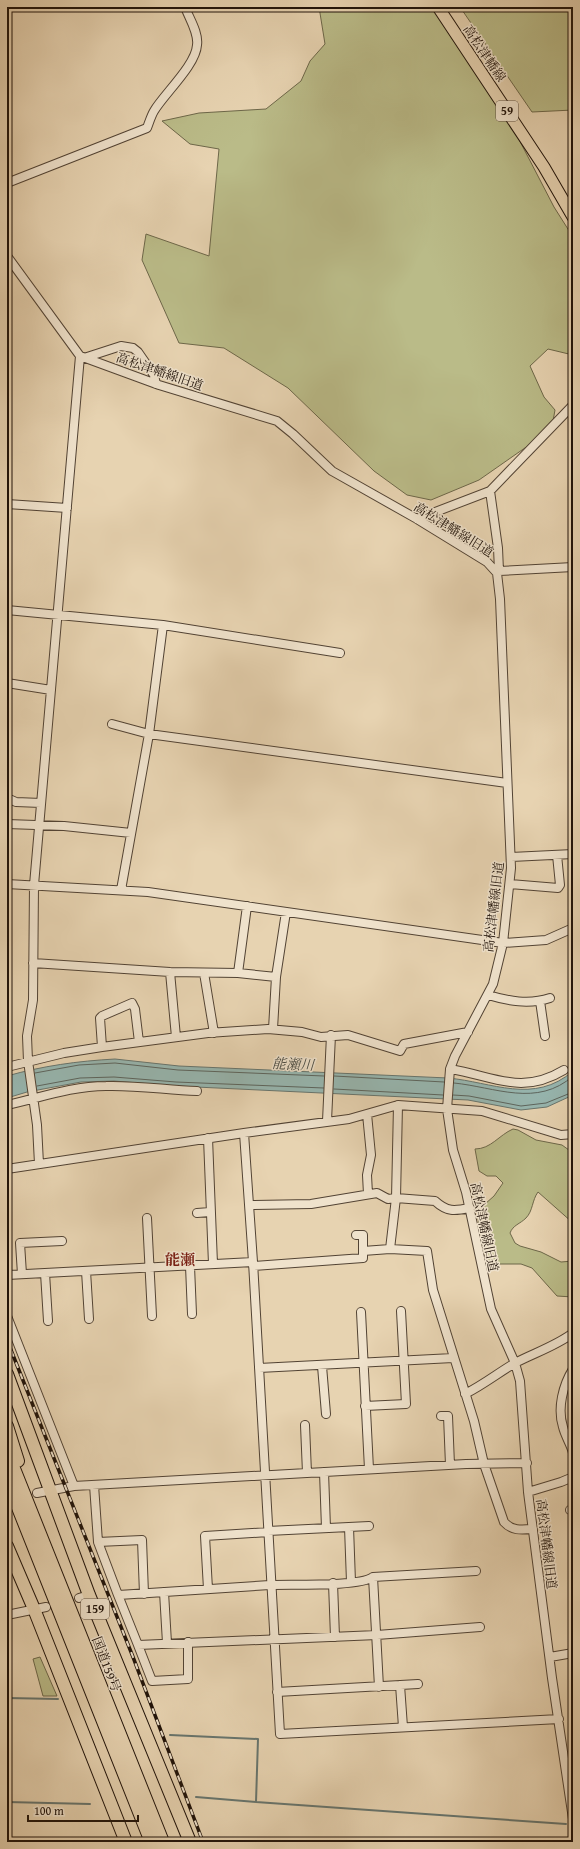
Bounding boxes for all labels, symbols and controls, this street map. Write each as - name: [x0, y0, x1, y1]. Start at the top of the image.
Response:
- street label: 高松津幡線: [459, 21, 511, 86]
- road number: 59: [496, 101, 518, 121]
- street label: 高松津幡線旧道: [114, 348, 206, 395]
- street label: 高松津幡線旧道: [410, 497, 497, 562]
- street label: 高松津幡線旧道: [479, 861, 508, 953]
- water label: 能瀬川: [272, 1053, 316, 1075]
- street label: 高松津幡線旧道: [466, 1181, 503, 1274]
- district label: 能瀬: [165, 1249, 195, 1270]
- street label: 高松津幡線旧道: [532, 1498, 561, 1590]
- road number: 159: [81, 1599, 109, 1619]
- street label: 国道159号: [87, 1634, 126, 1695]
- scale bar: [28, 1797, 138, 1823]
- text: 100 m: [34, 1802, 64, 1819]

